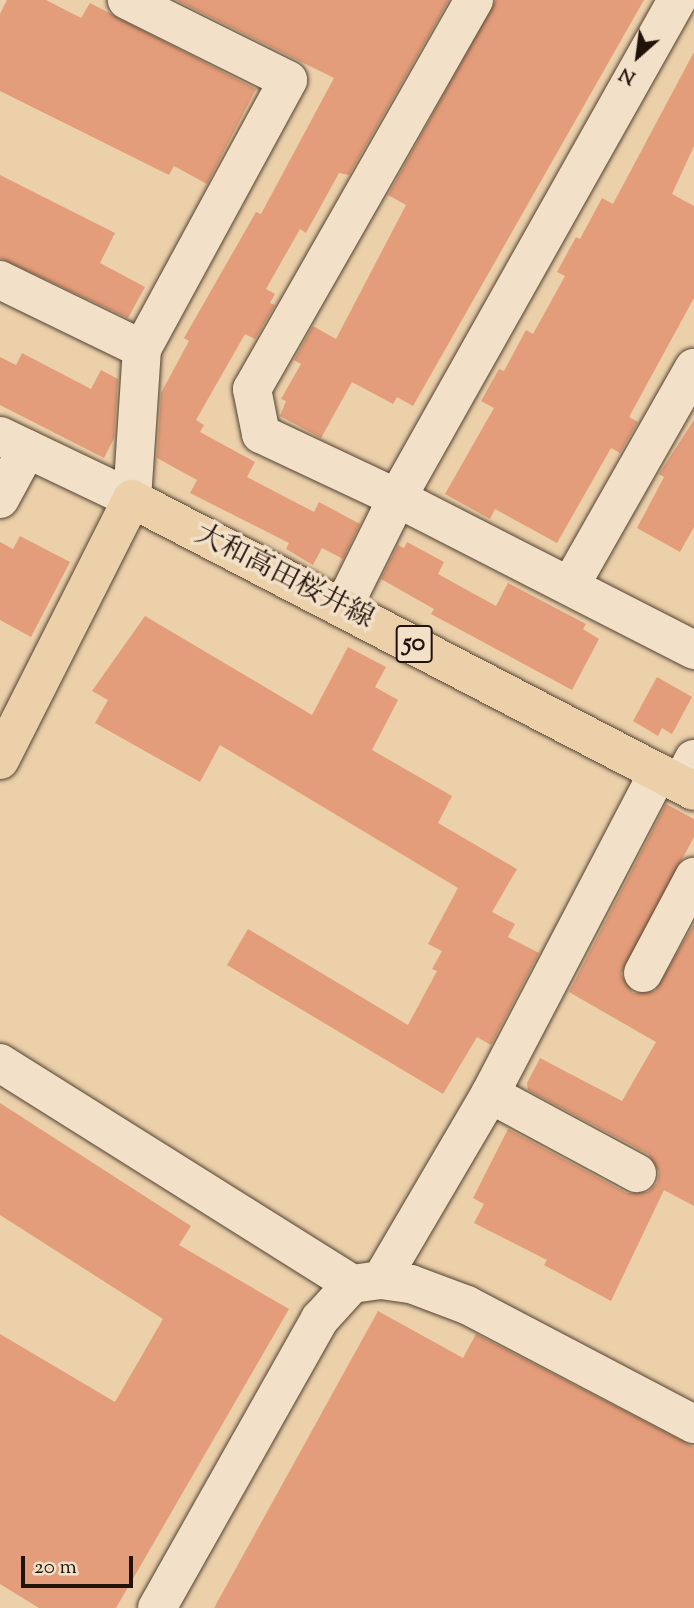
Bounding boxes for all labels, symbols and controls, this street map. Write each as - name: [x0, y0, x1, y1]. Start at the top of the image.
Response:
- north arrow: [603, 21, 673, 91]
- text: N: [615, 60, 641, 90]
- street label: 大和高田桜井線: [189, 518, 379, 636]
- road number: 50: [395, 622, 433, 666]
- scale bar: [24, 1542, 136, 1586]
- text: 20 m: [34, 1553, 77, 1583]

